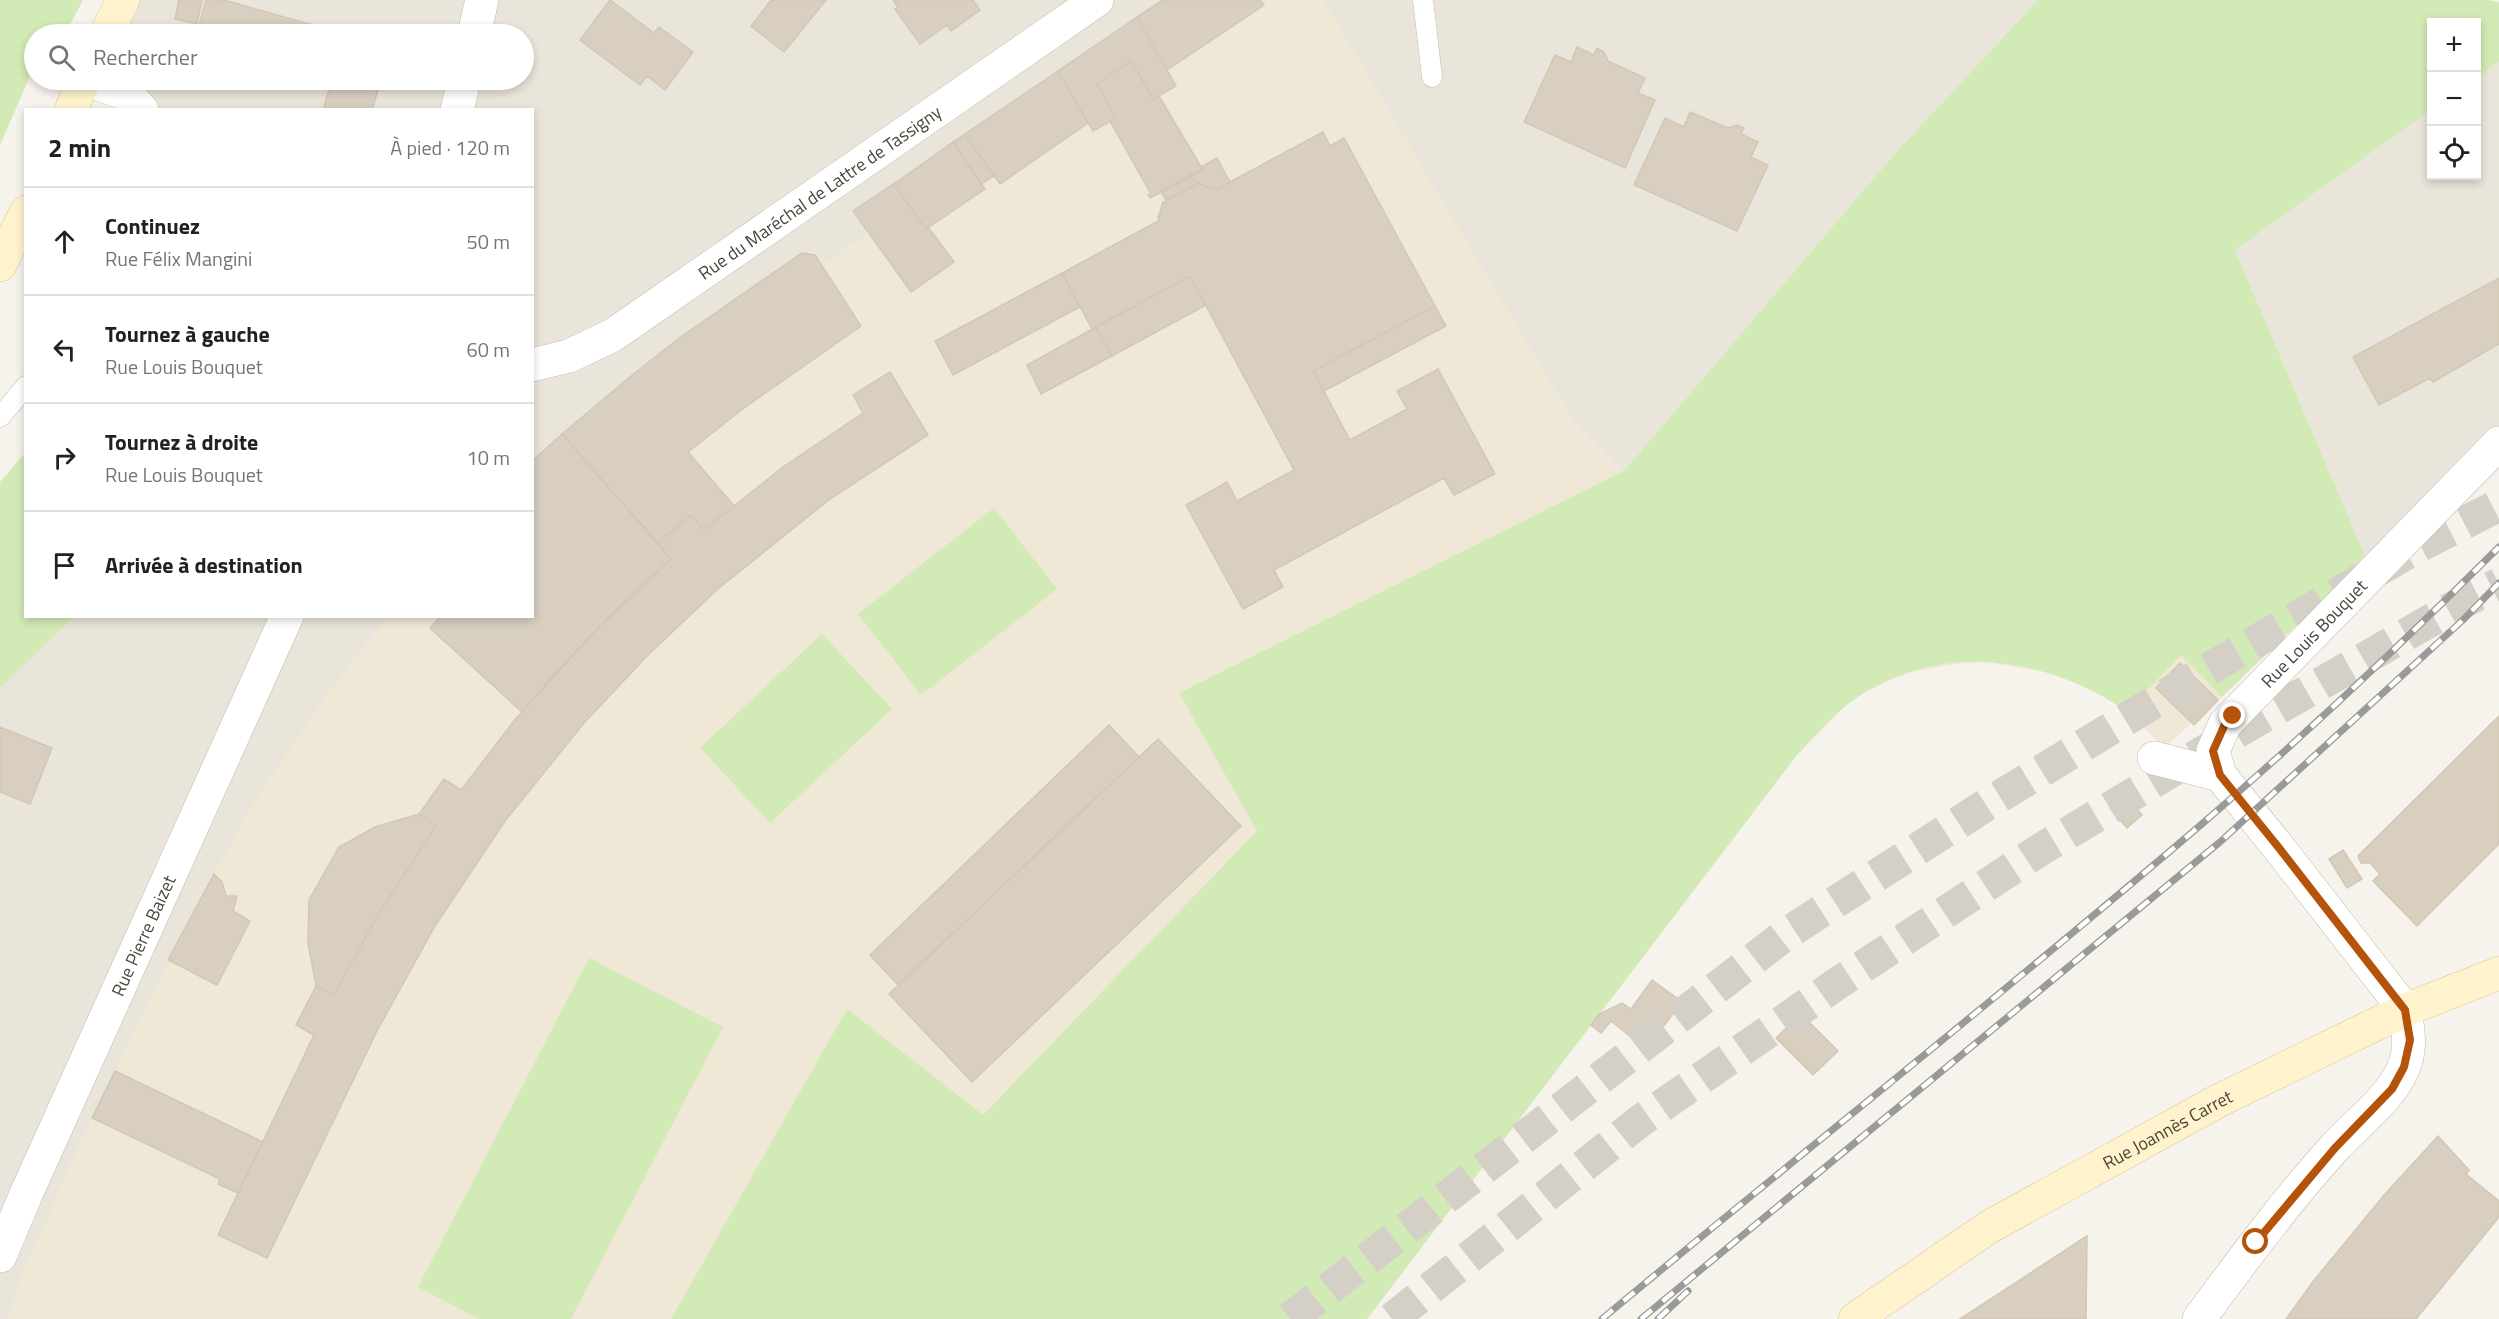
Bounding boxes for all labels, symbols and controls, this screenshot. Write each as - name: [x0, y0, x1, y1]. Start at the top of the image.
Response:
- map controls: [2427, 18, 2481, 180]
- button: +: [2427, 18, 2481, 72]
- search box: [24, 24, 534, 90]
- text: Rechercher: [93, 40, 198, 74]
- icon: search: [45, 41, 78, 74]
- button: −: [2427, 72, 2481, 126]
- street label: Rue du Maréchal de Lattre de Tassigny: [692, 98, 947, 286]
- button: locate: [2427, 126, 2481, 180]
- text: 2 min: [48, 128, 111, 167]
- text: À pied · 120 m: [390, 132, 510, 163]
- text: Continuez: [105, 209, 200, 243]
- icon: ahead: [48, 225, 81, 258]
- text: 50 m: [466, 226, 510, 257]
- text: Rue Félix Mangini: [105, 243, 252, 274]
- text: Tournez à gauche: [105, 317, 270, 351]
- icon: left: [48, 333, 81, 366]
- text: 60 m: [466, 334, 510, 365]
- text: Rue Louis Bouquet: [105, 351, 263, 382]
- text: Tournez à droite: [105, 425, 258, 459]
- icon: right: [48, 441, 81, 474]
- text: 10 m: [466, 442, 510, 473]
- text: Rue Louis Bouquet: [105, 459, 263, 490]
- text: Arrivée à destination: [105, 548, 303, 582]
- icon: arrive: [48, 549, 81, 582]
- street label: Rue Louis Bouquet: [2254, 572, 2373, 693]
- route end: [2219, 702, 2245, 728]
- street label: Rue Pierre Baizet: [104, 870, 182, 1000]
- street label: Rue Joannès Carret: [2097, 1082, 2237, 1176]
- route start: [2242, 1228, 2268, 1254]

